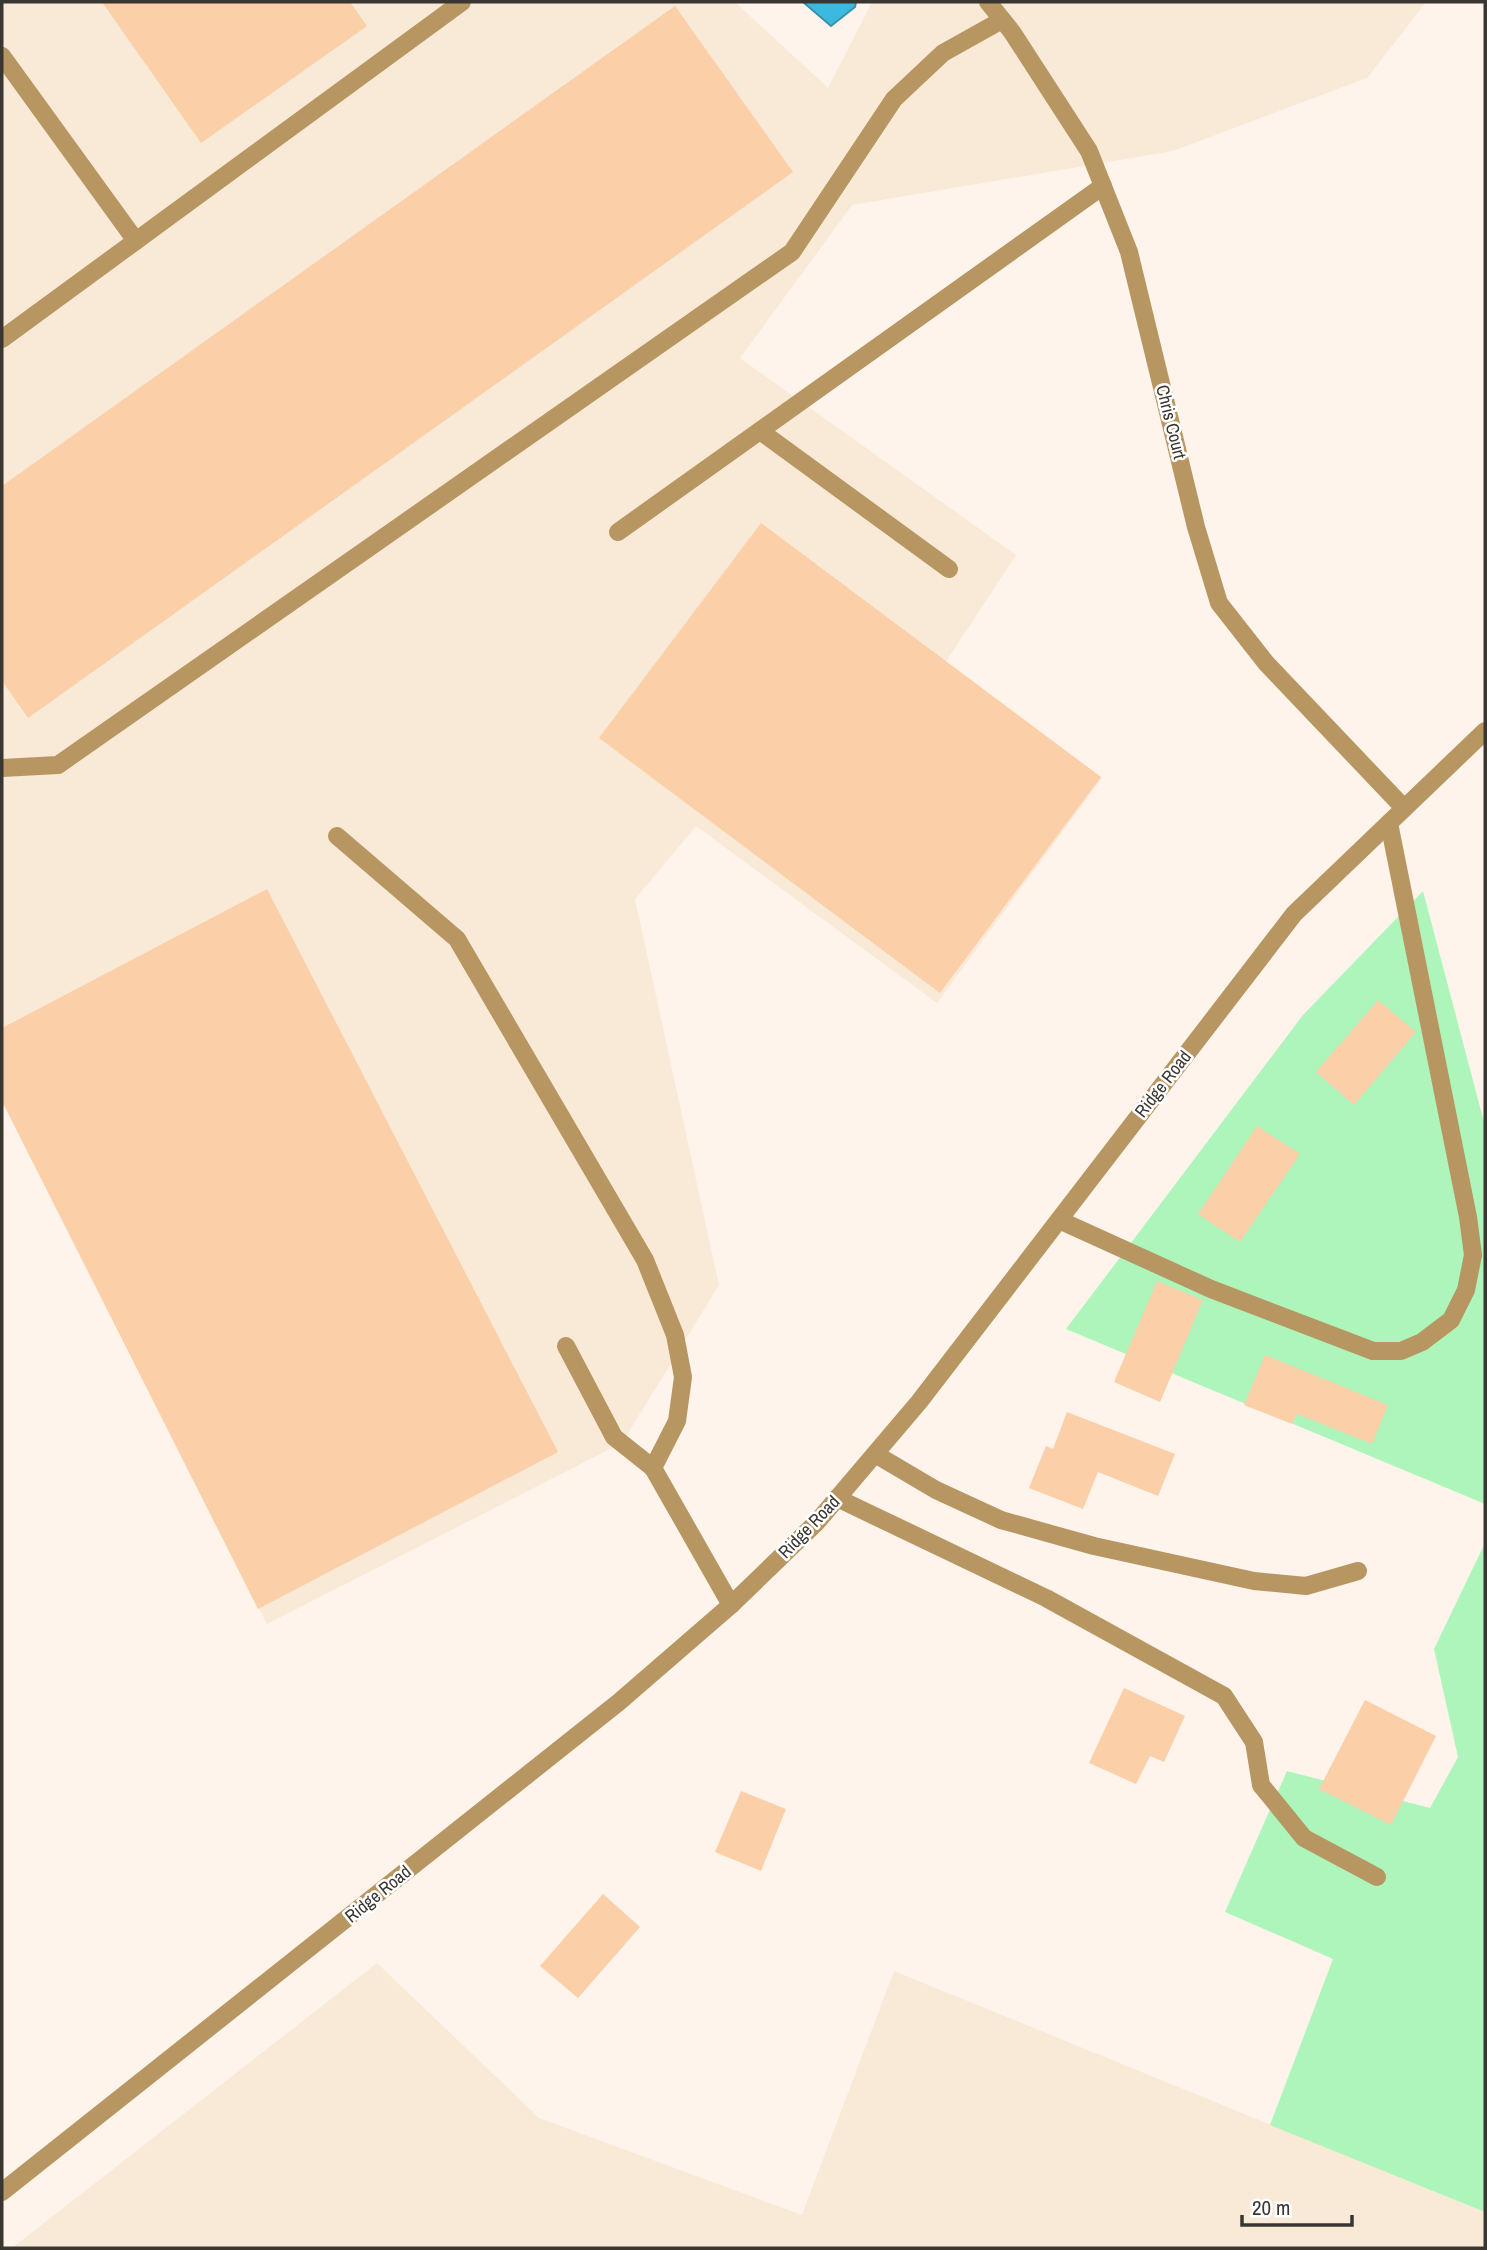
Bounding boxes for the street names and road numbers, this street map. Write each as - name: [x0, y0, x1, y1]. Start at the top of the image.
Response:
- street label: Chris Court: [1150, 382, 1193, 462]
- street label: Ridge Road: [1129, 1045, 1197, 1122]
- street label: Ridge Road: [772, 1490, 845, 1564]
- street label: Ridge Road: [339, 1859, 416, 1928]

